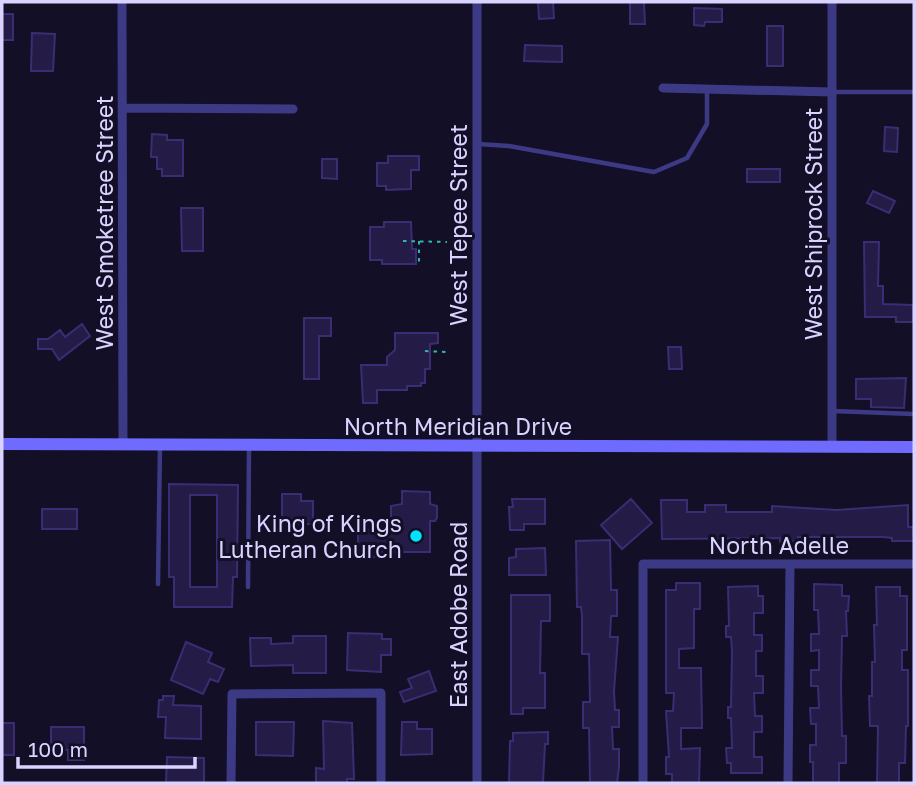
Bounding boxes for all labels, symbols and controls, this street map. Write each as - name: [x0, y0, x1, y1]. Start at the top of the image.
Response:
- street label: West Smoketree Street: [90, 96, 118, 350]
- street label: West Shiprock Street: [799, 108, 827, 340]
- street label: West Tepee Street: [444, 124, 472, 326]
- street label: North Meridian Drive: [344, 412, 572, 440]
- place label: King of Kings Lutheran Church: [218, 509, 402, 563]
- street label: East Adobe Road: [444, 522, 472, 708]
- marker: King of Kings Lutheran Church: [408, 528, 424, 544]
- street label: North Adelle: [709, 531, 849, 559]
- scale bar: [18, 726, 194, 770]
- text: 100 m: [28, 736, 88, 762]

